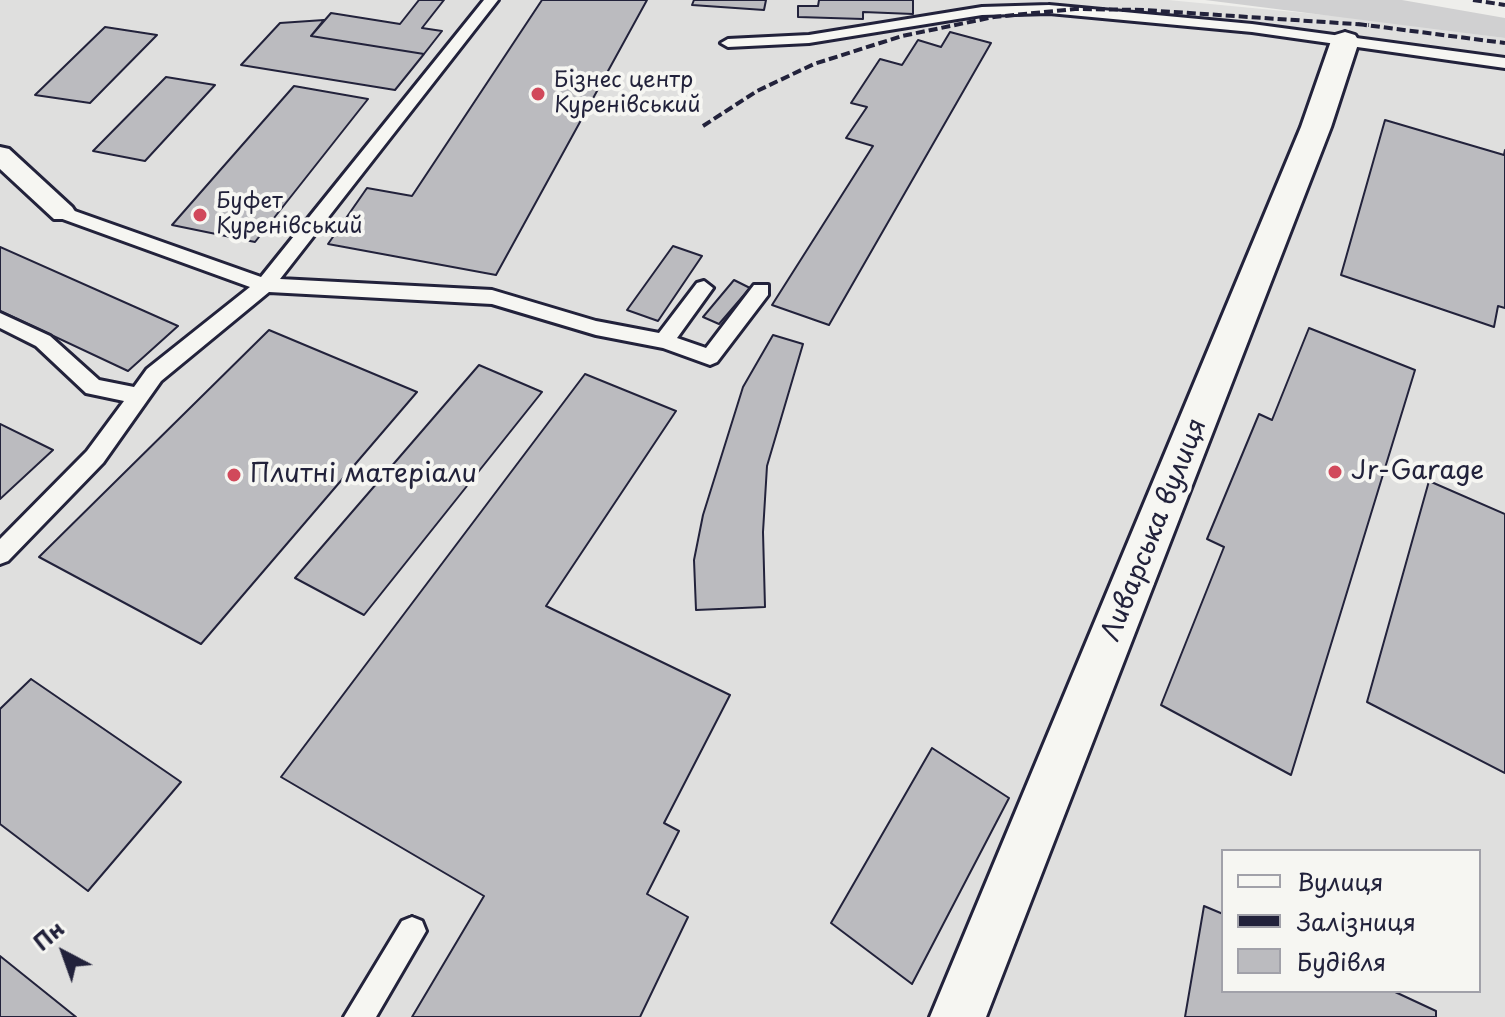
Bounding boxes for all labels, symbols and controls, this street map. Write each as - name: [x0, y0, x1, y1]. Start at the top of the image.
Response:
- place label: Бізнес центр Куренівський: [554, 68, 700, 120]
- marker: Бізнес центр Куренівський: [529, 85, 547, 103]
- place label: Буфет Куренівський: [216, 189, 362, 240]
- marker: Буфет Куренівський: [191, 206, 209, 224]
- street label: Ливарська вулиця: [1096, 414, 1214, 646]
- place label: Jr-Garage: [1351, 456, 1484, 488]
- place label: Плитні матеріали: [250, 459, 477, 491]
- marker: Jr-Garage: [1326, 463, 1344, 481]
- marker: Плитні матеріали: [225, 466, 243, 484]
- legend: [1221, 849, 1481, 993]
- text: Вулиця: [1297, 863, 1383, 899]
- text: Залізниця: [1297, 903, 1416, 939]
- text: Пн: [25, 912, 71, 957]
- north arrow: [24, 913, 104, 993]
- text: Будівля: [1297, 943, 1386, 979]

